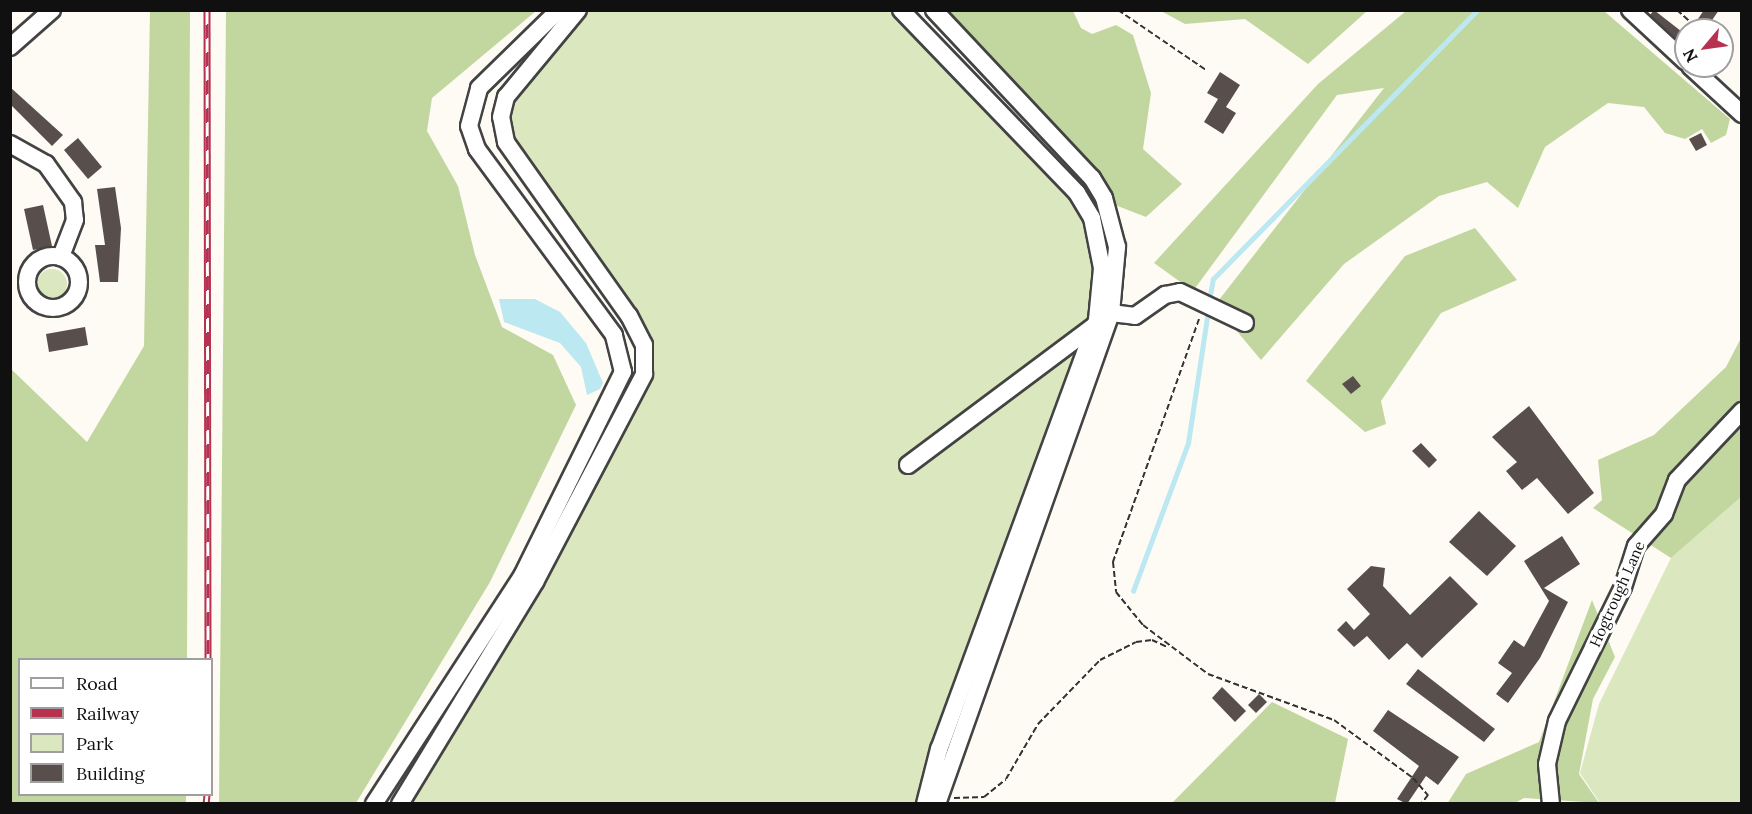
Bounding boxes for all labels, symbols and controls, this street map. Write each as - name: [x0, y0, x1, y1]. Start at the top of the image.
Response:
- north arrow: [1674, 18, 1734, 78]
- text: N: [1678, 45, 1702, 66]
- street label: Hogtrough Lane: [1586, 538, 1648, 650]
- legend: [18, 658, 213, 796]
- text: Road: [76, 672, 118, 695]
- text: Railway: [76, 702, 139, 725]
- text: Park: [76, 732, 113, 755]
- text: Building: [76, 762, 144, 785]

